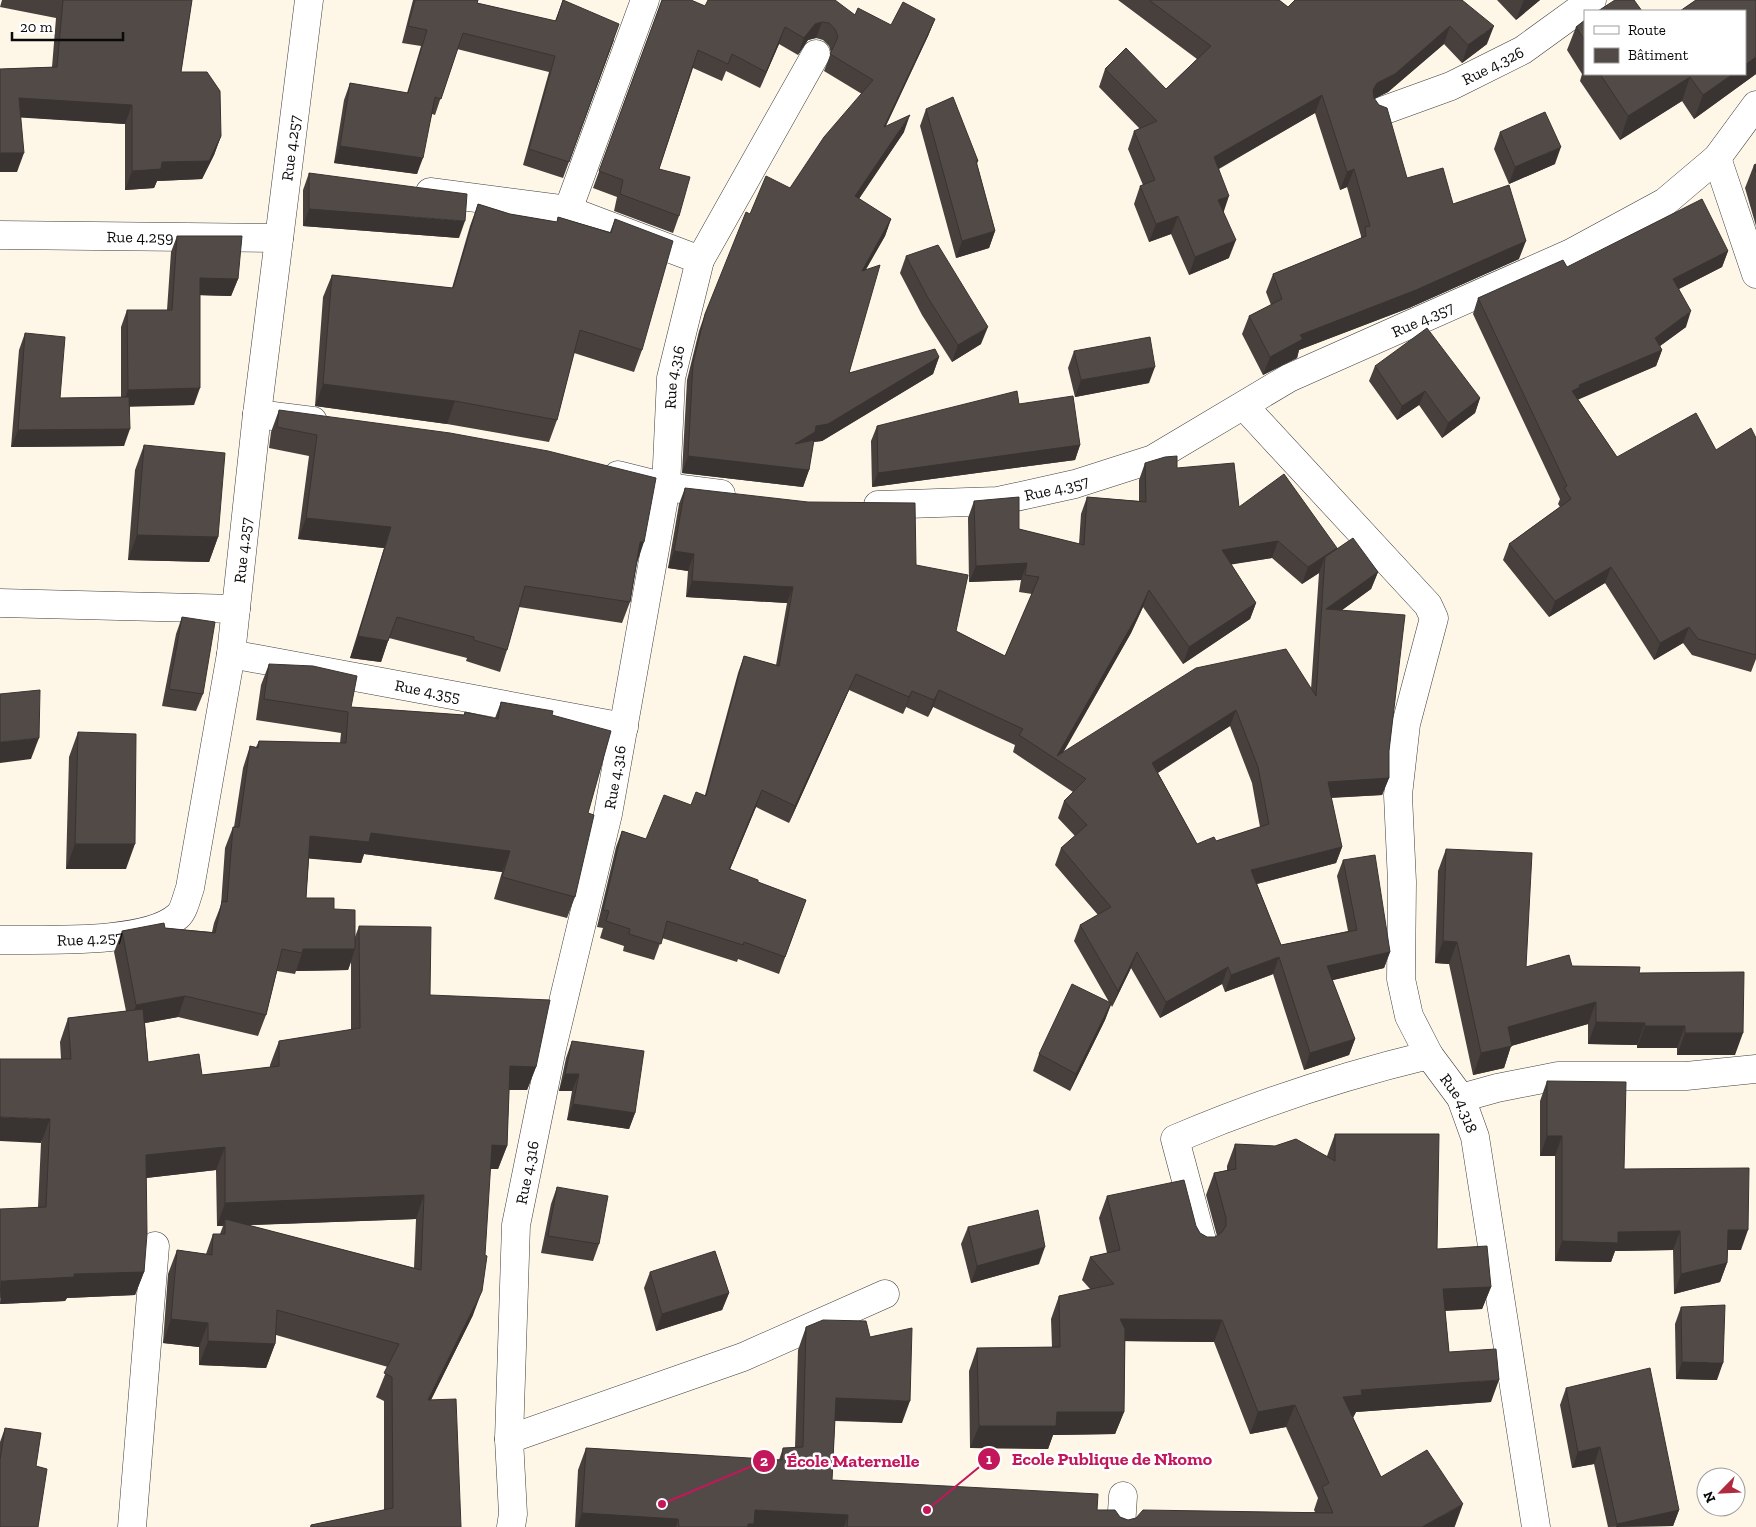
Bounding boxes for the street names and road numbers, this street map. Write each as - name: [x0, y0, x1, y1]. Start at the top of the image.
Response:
- street label: Rue 4.326: [1459, 42, 1527, 89]
- street label: Rue 4.257: [277, 114, 304, 182]
- street label: Rue 4.259: [106, 227, 174, 246]
- street label: Rue 4.357: [1389, 297, 1457, 341]
- street label: Rue 4.316: [660, 343, 688, 410]
- street label: Rue 4.357: [1022, 471, 1092, 504]
- street label: Rue 4.257: [229, 516, 255, 584]
- street label: Rue 4.355: [393, 675, 462, 706]
- street label: Rue 4.316: [600, 744, 630, 811]
- street label: Rue 4.257: [57, 926, 125, 949]
- street label: Rue 4.318: [1436, 1070, 1482, 1135]
- street label: Rue 4.316: [511, 1139, 542, 1206]

